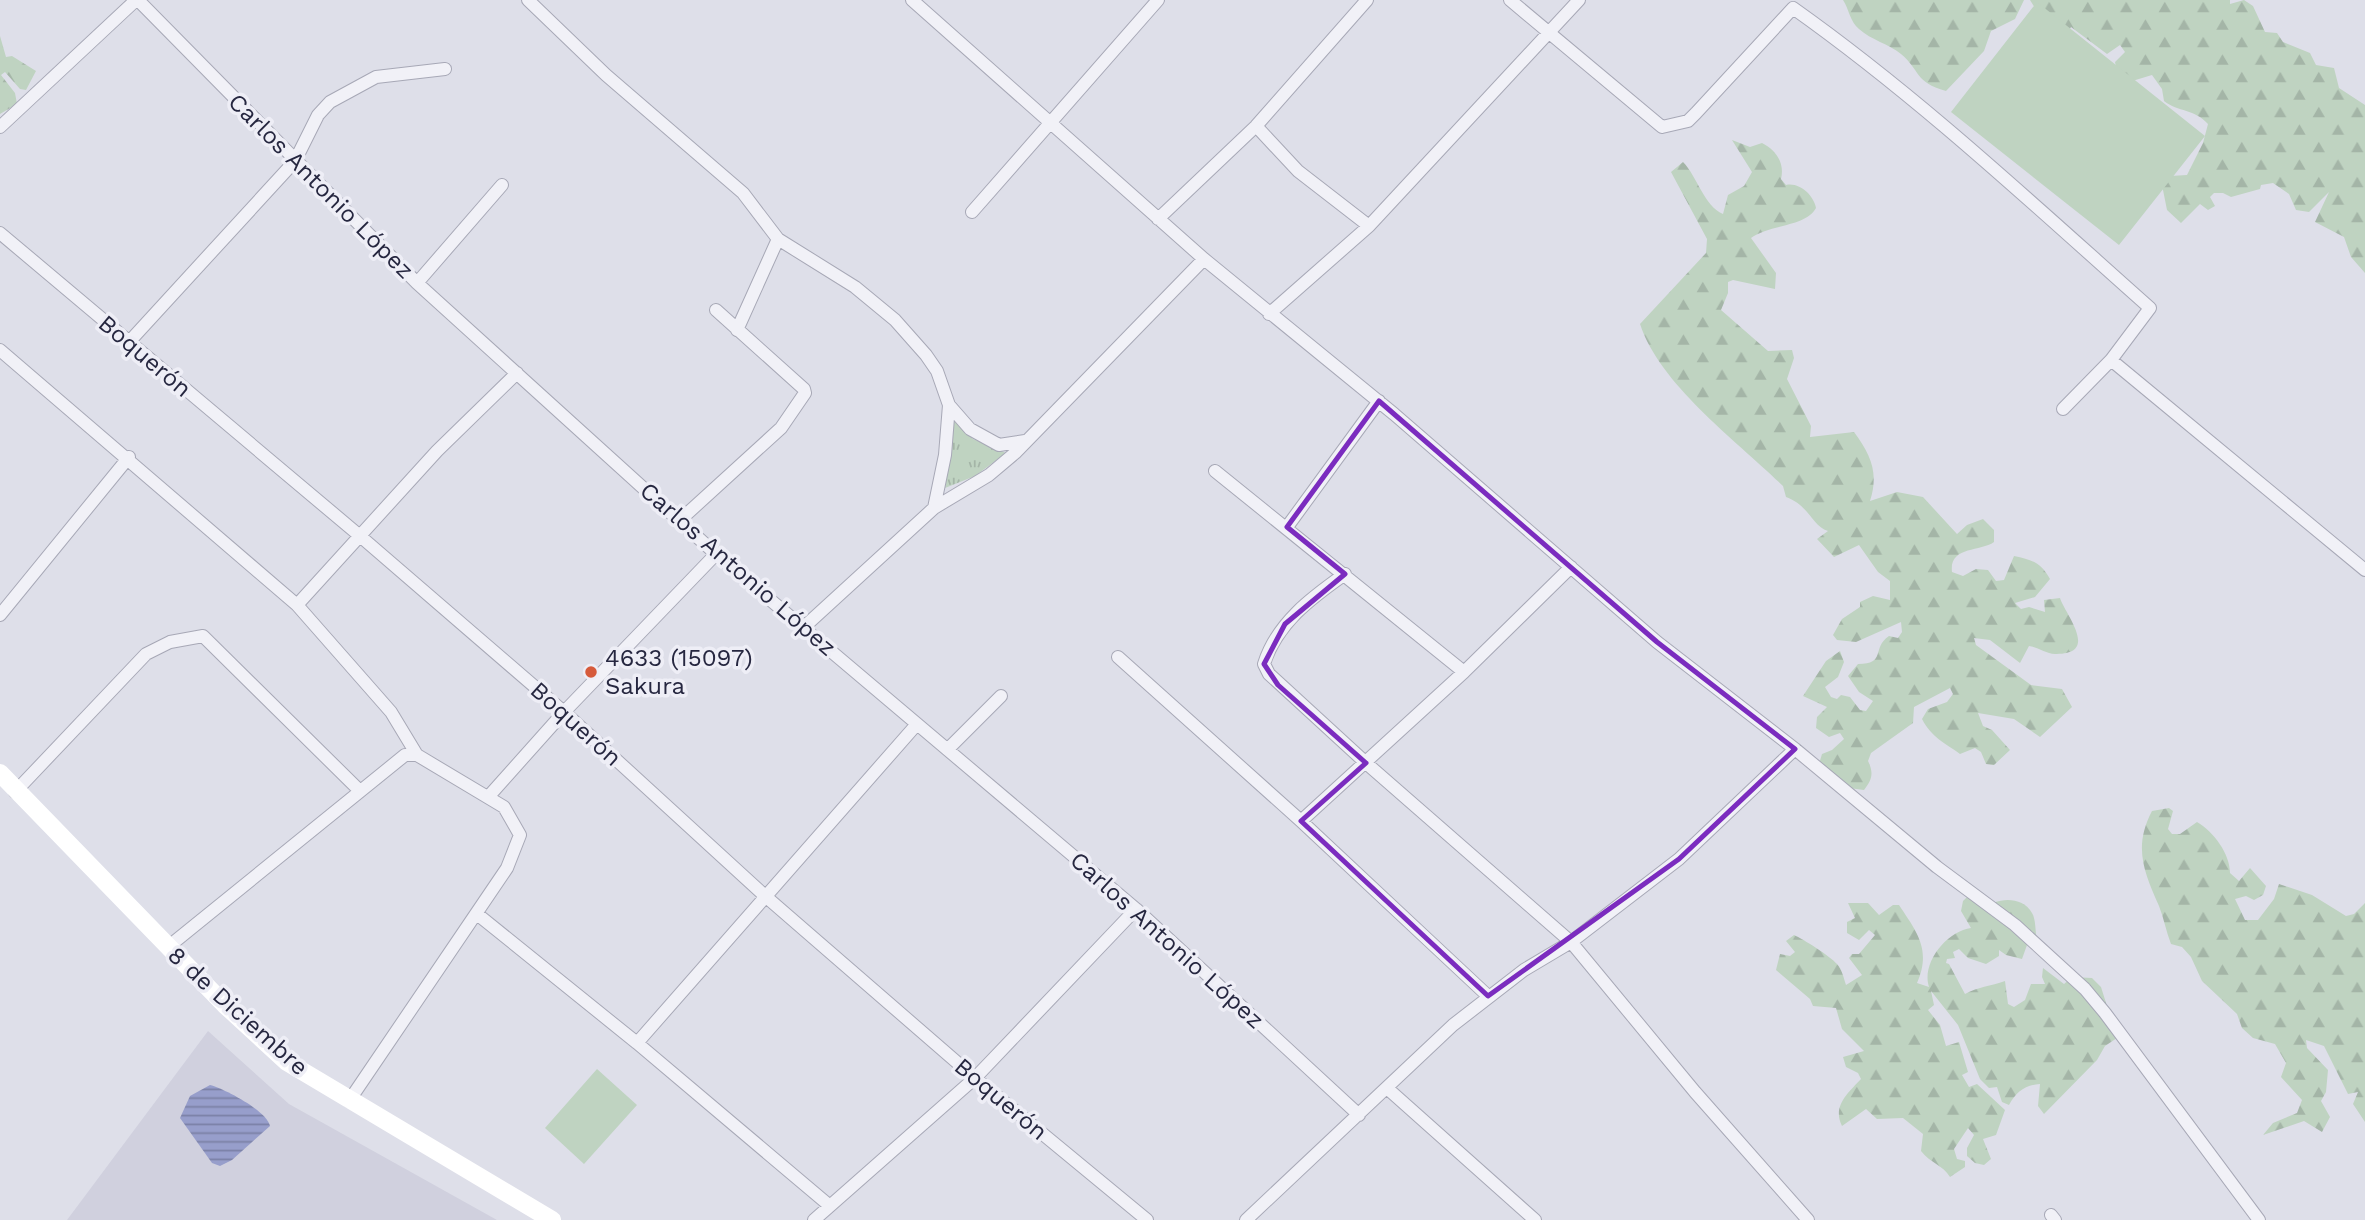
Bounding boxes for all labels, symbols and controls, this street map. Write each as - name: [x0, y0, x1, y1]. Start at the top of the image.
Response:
- street label: Carlos Antonio López: [223, 88, 419, 284]
- street label: Boquerón: [93, 309, 197, 403]
- street label: Carlos Antonio López: [634, 476, 842, 662]
- place label: 4633 (15097) Sakura: [605, 644, 753, 700]
- marker: 4633 (15097) Sakura: [583, 664, 599, 680]
- street label: Boquerón: [525, 676, 627, 772]
- street label: Carlos Antonio López: [1065, 846, 1269, 1034]
- street label: 8 de Diciembre: [162, 941, 314, 1081]
- street label: Boquerón: [949, 1052, 1053, 1146]

